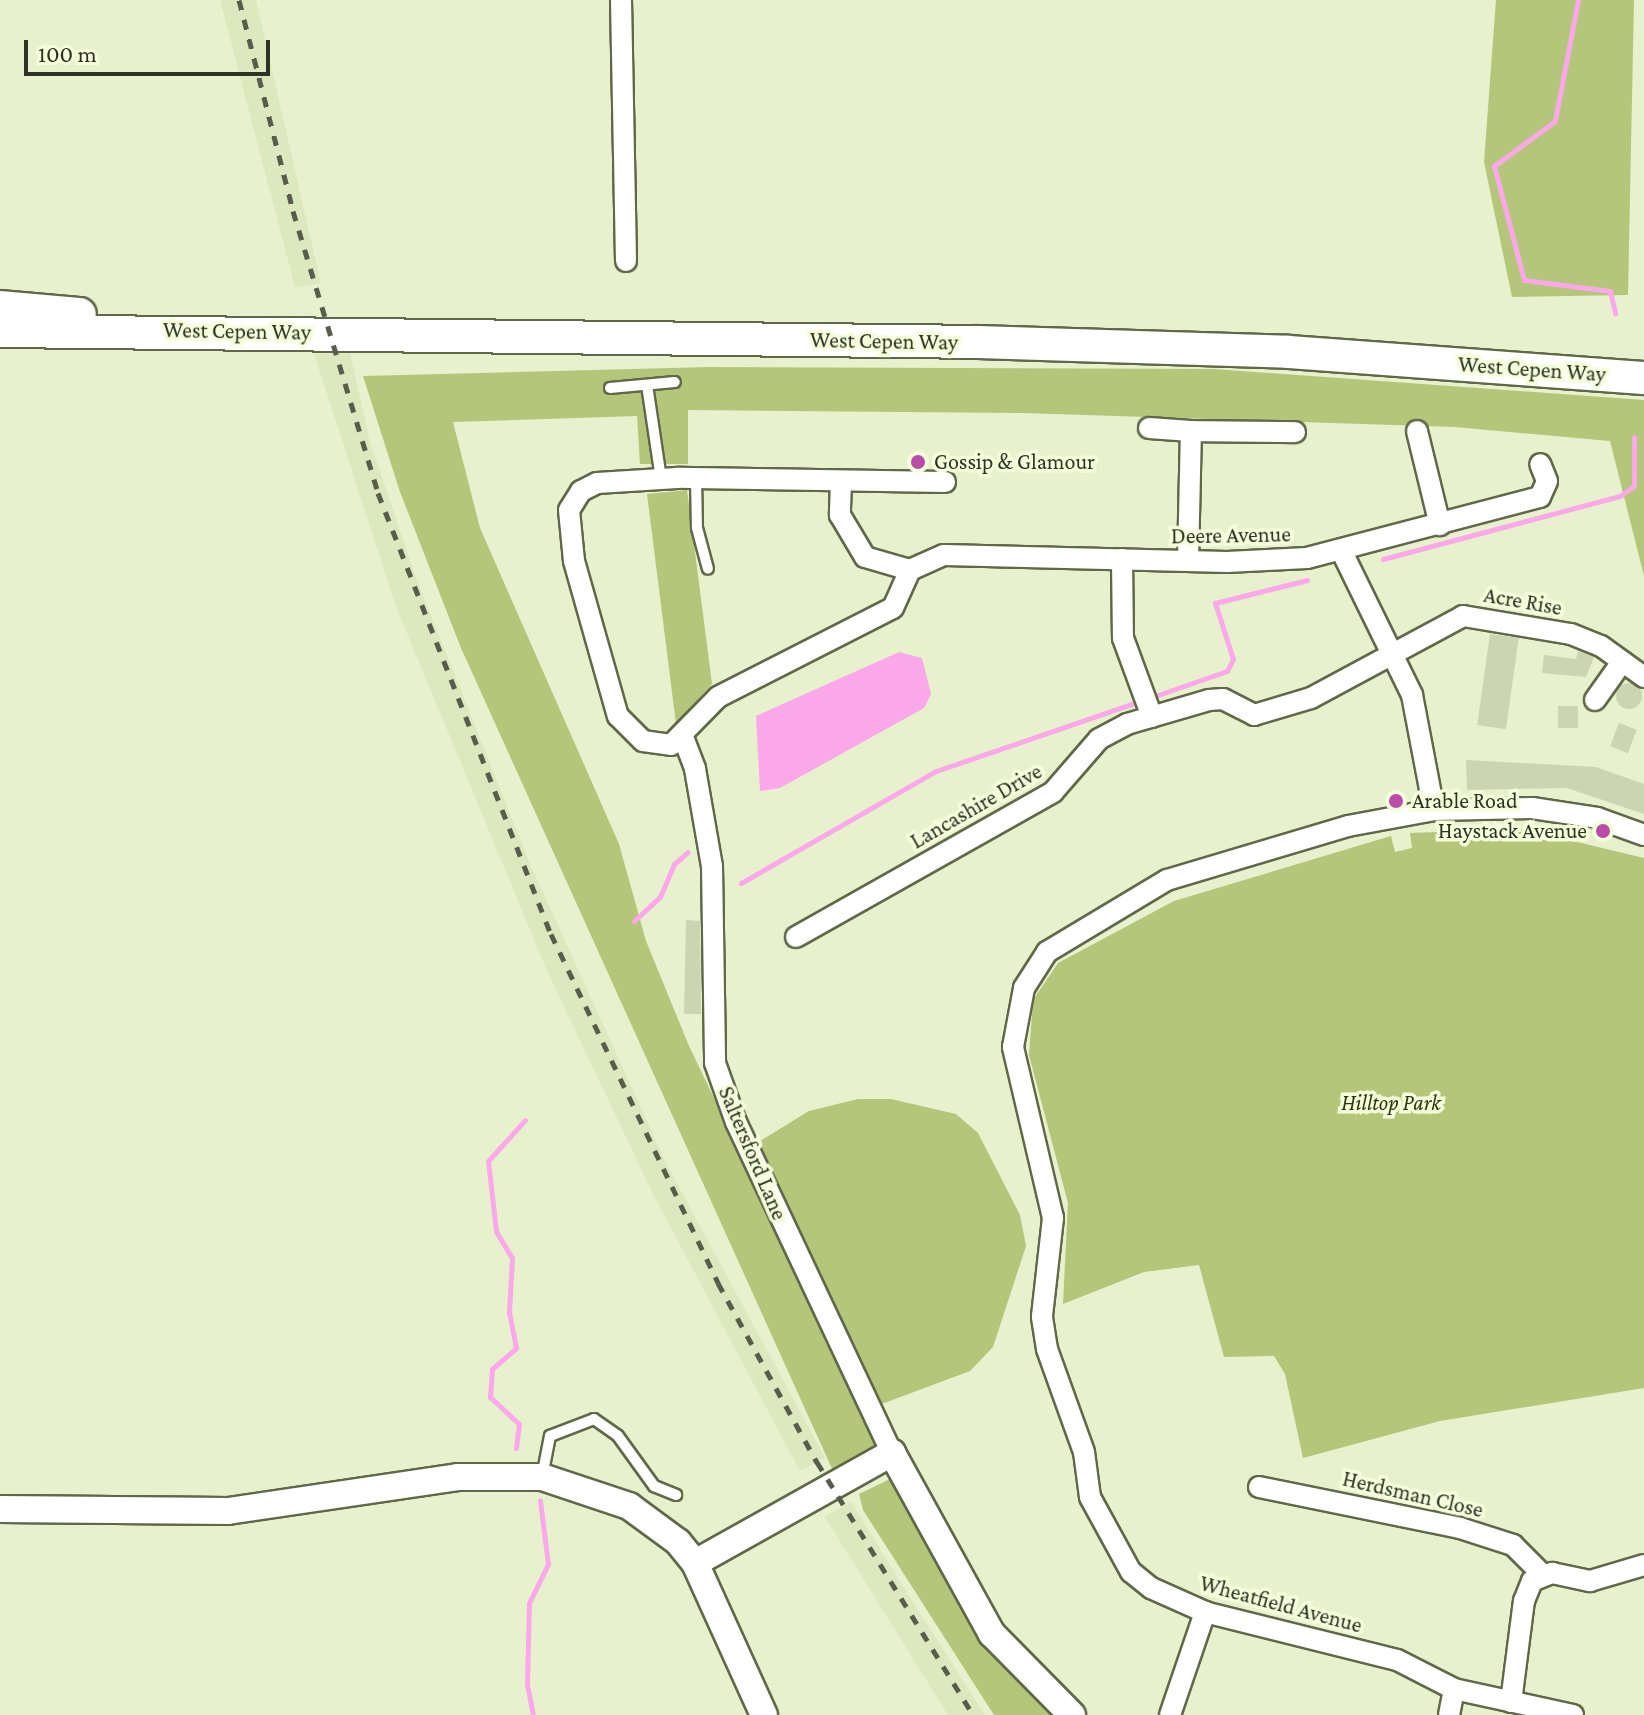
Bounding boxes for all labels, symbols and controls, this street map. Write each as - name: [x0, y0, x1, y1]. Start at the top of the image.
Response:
- scale bar: [28, 24, 274, 74]
- text: 100 m: [38, 40, 97, 67]
- street label: West Cepen Way: [163, 317, 311, 345]
- street label: West Cepen Way: [810, 327, 958, 355]
- street label: West Cepen Way: [1457, 351, 1607, 387]
- place label: Gossip & Glamour: [934, 449, 1095, 475]
- marker: Gossip & Glamour: [909, 453, 927, 471]
- street label: Deere Avenue: [1171, 521, 1291, 549]
- street label: Acre Rise: [1482, 581, 1564, 621]
- street label: Lancashire Drive: [906, 758, 1046, 854]
- place label: Arable Road: [1412, 788, 1518, 814]
- marker: Arable Road: [1387, 792, 1405, 810]
- place label: Haystack Avenue: [1438, 818, 1587, 844]
- marker: Haystack Avenue: [1594, 822, 1612, 840]
- street label: Saltersford Lane: [713, 1082, 793, 1224]
- park label: Hilltop Park: [1341, 1090, 1441, 1116]
- street label: Herdsman Close: [1340, 1465, 1486, 1523]
- street label: Wheatfield Avenue: [1197, 1570, 1365, 1638]

